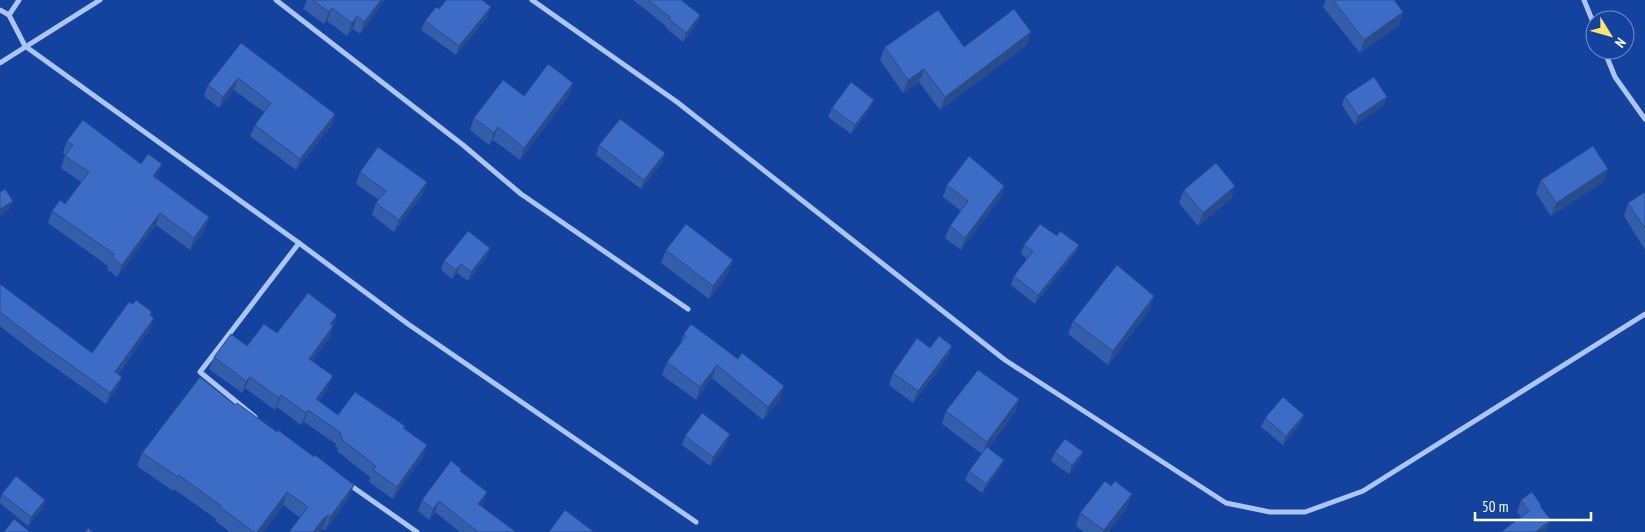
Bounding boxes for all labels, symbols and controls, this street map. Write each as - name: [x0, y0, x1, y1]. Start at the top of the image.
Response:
- north arrow: [1585, 10, 1635, 60]
- text: N: [1611, 34, 1630, 51]
- scale bar: [1475, 490, 1591, 522]
- text: 50 m: [1482, 497, 1508, 516]

